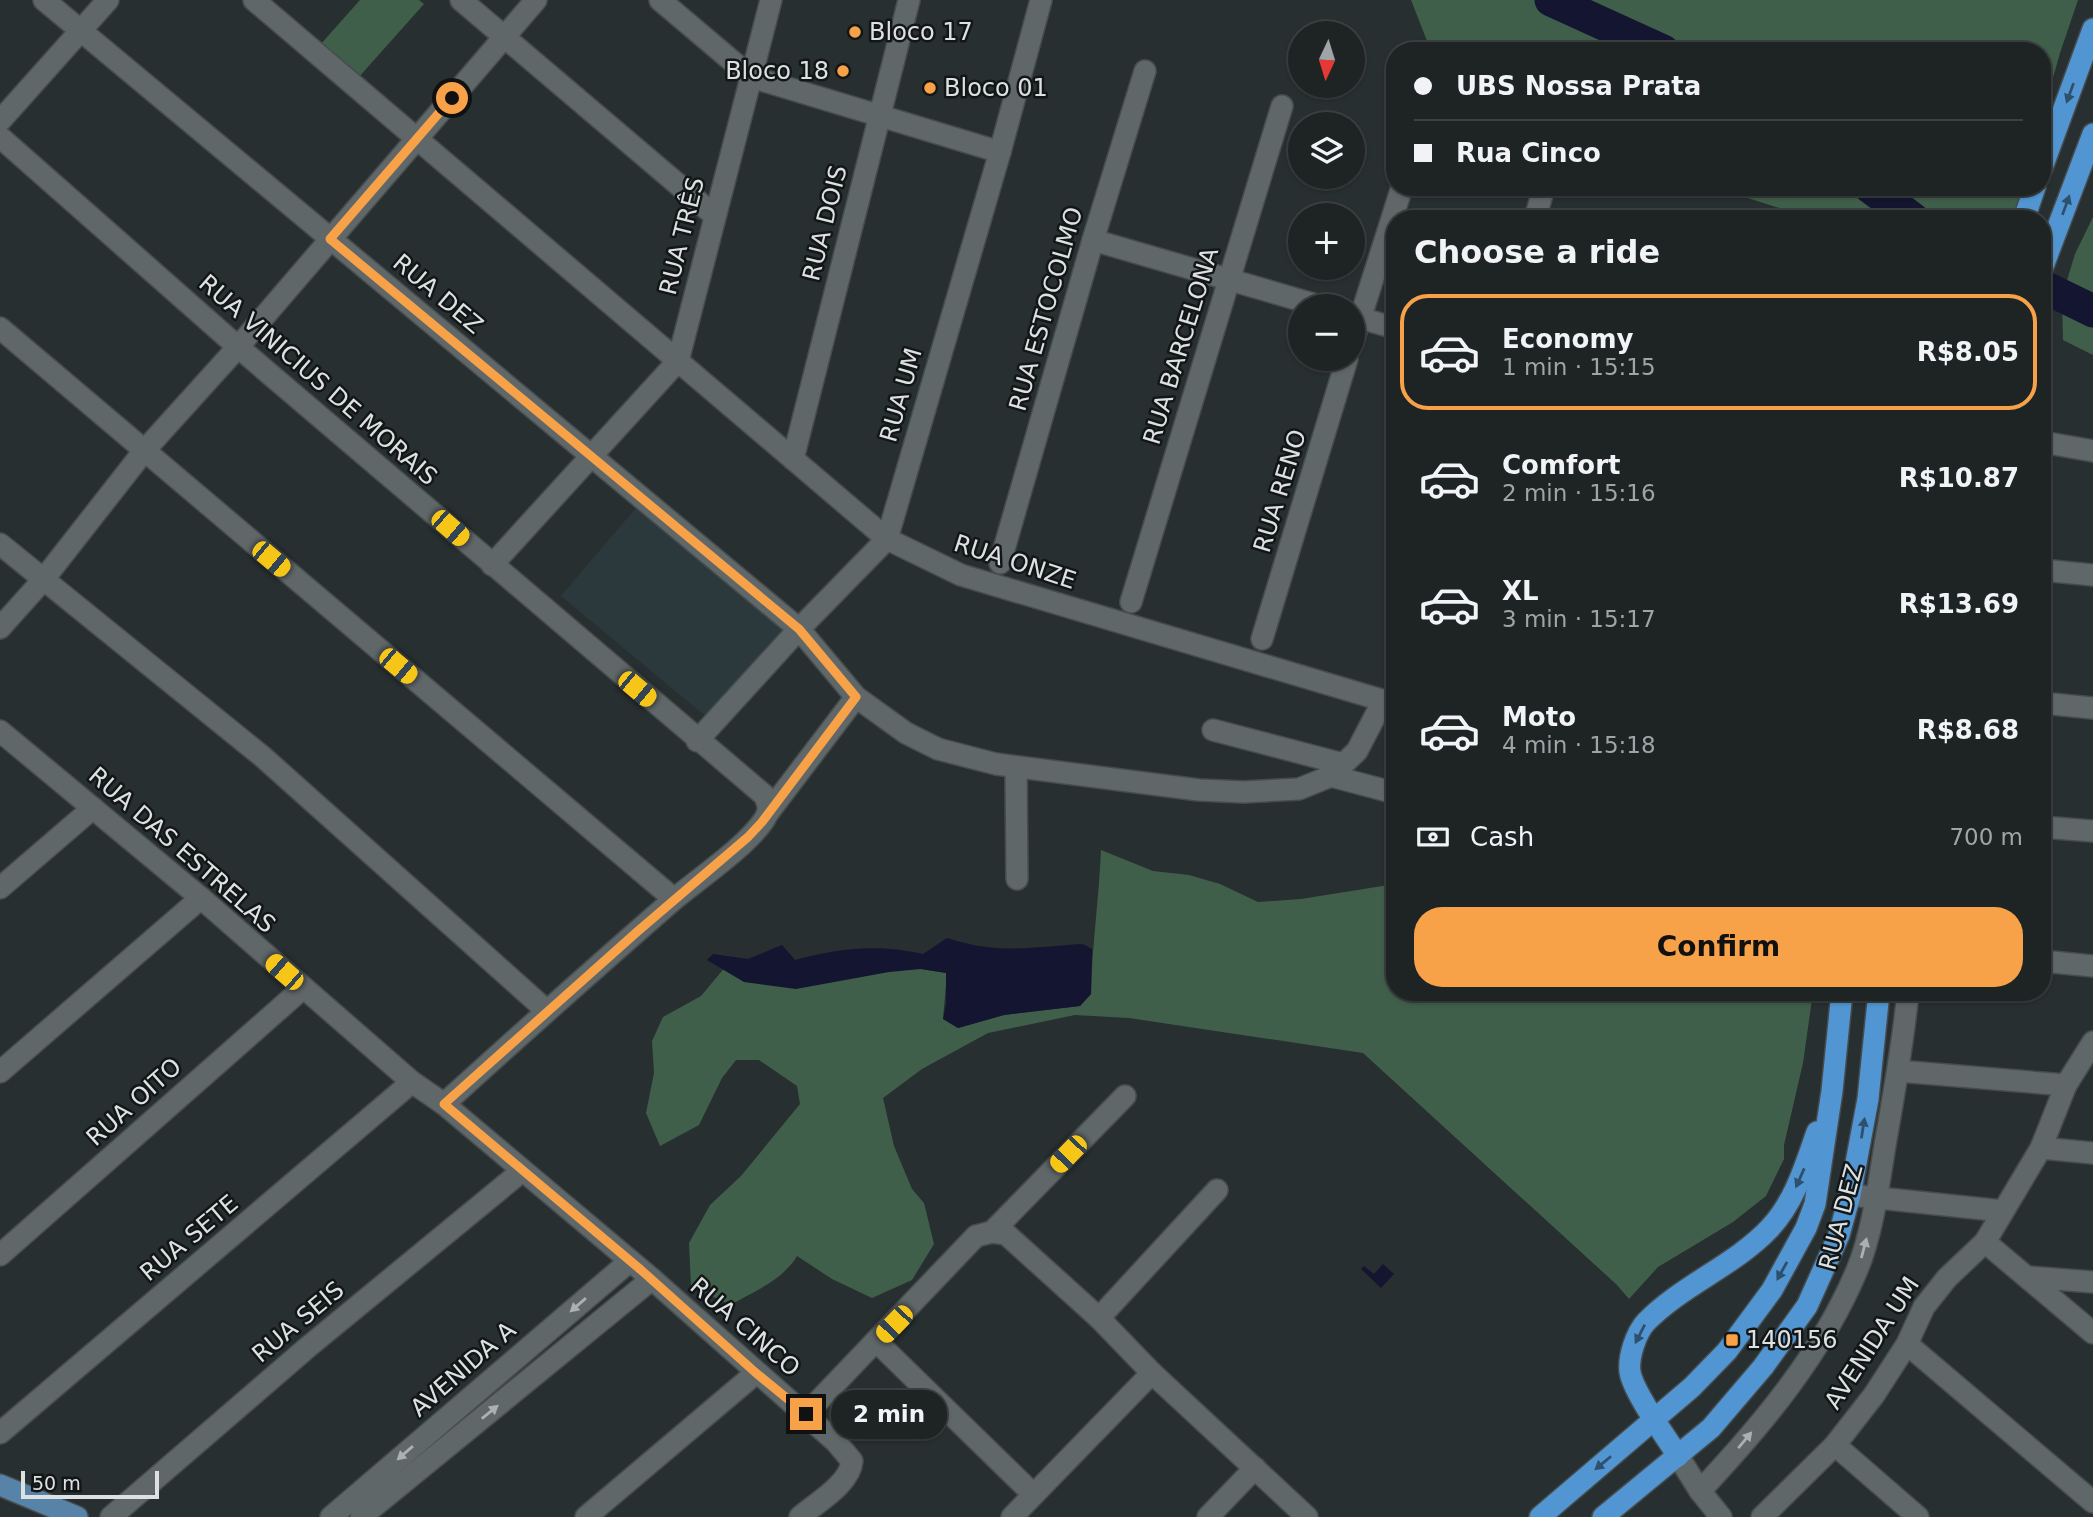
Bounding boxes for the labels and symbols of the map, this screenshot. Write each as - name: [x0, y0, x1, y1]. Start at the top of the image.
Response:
- place label: Bloco 17: [869, 18, 973, 46]
- north arrow: [1288, 21, 1365, 98]
- marker: Bloco 17: [847, 24, 863, 40]
- place label: Bloco 18: [725, 57, 829, 85]
- marker: Bloco 18: [835, 63, 851, 79]
- place label: Bloco 01: [944, 74, 1048, 102]
- marker: Bloco 01: [922, 80, 938, 96]
- route start: [436, 82, 468, 114]
- one-way arrow: [2064, 82, 2075, 103]
- street label: RUA DOIS: [797, 162, 853, 284]
- street label: RUA TRÊS: [653, 174, 710, 298]
- one-way arrow: [2061, 195, 2072, 216]
- street label: RUA ESTOCOLMO: [1003, 204, 1089, 414]
- street label: RUA BARCELONA: [1138, 244, 1224, 448]
- street label: RUA DEZ: [387, 248, 489, 340]
- street label: RUA VINICIUS DE MORAIS: [193, 269, 443, 491]
- street label: RUA UM: [874, 345, 928, 445]
- street label: RUA RENO: [1248, 426, 1312, 556]
- car: [428, 506, 473, 550]
- street label: RUA ONZE: [950, 529, 1080, 595]
- car: [249, 537, 294, 581]
- car: [376, 644, 421, 688]
- car: [615, 667, 660, 711]
- street label: RUA DAS ESTRELAS: [83, 761, 281, 939]
- car: [262, 950, 307, 994]
- street label: RUA OITO: [81, 1052, 187, 1152]
- one-way arrow: [1858, 1117, 1869, 1139]
- car: [1046, 1132, 1091, 1176]
- street label: RUA DEZ: [1813, 1161, 1869, 1273]
- one-way arrow: [1794, 1167, 1805, 1188]
- street label: RUA SETE: [135, 1189, 243, 1287]
- one-way arrow: [1859, 1237, 1869, 1258]
- one-way arrow: [1776, 1262, 1788, 1281]
- street label: RUA CINCO: [685, 1272, 805, 1382]
- street label: AVENIDA UM: [1819, 1272, 1925, 1414]
- street label: RUA SEIS: [246, 1276, 350, 1368]
- one-way arrow: [570, 1297, 587, 1312]
- car: [872, 1302, 917, 1346]
- street label: AVENIDA A: [405, 1315, 522, 1422]
- one-way arrow: [1635, 1324, 1647, 1344]
- place label: 140156: [1746, 1326, 1838, 1354]
- marker: 140156: [1724, 1332, 1740, 1348]
- callout: 2 min: [830, 1390, 946, 1438]
- route end: [790, 1398, 822, 1430]
- one-way arrow: [481, 1405, 498, 1420]
- one-way arrow: [1737, 1431, 1753, 1449]
- one-way arrow: [397, 1445, 414, 1460]
- one-way arrow: [1594, 1455, 1612, 1471]
- scale bar: [21, 1468, 159, 1500]

